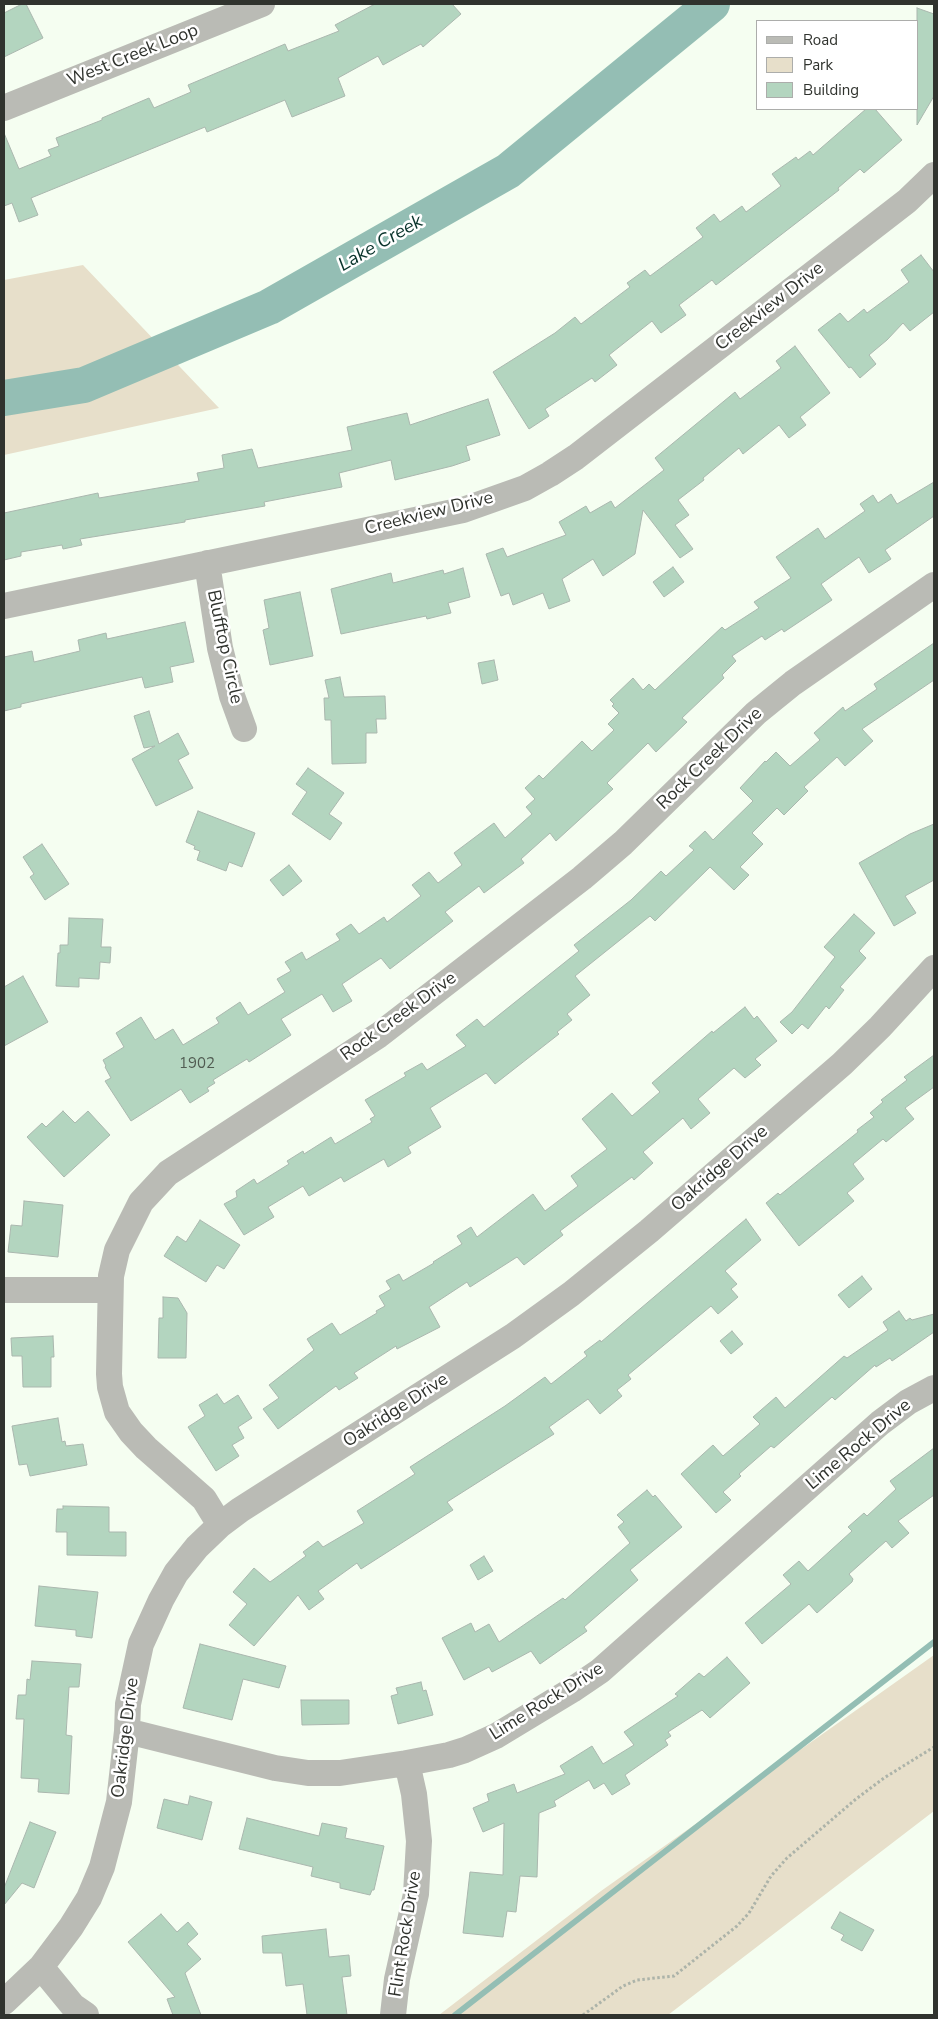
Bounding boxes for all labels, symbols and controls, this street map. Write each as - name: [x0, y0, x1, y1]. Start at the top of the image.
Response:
- street label: West Creek Loop: [64, 20, 202, 92]
- legend: [756, 20, 918, 110]
- text: Road: [803, 30, 838, 50]
- text: Park: [803, 55, 833, 75]
- text: Building: [803, 80, 859, 100]
- water label: Lake Creek: [335, 211, 427, 277]
- street label: Creekview Drive: [711, 258, 829, 356]
- street label: Creekview Drive: [363, 488, 495, 540]
- street label: Blufftop Circle: [201, 588, 247, 706]
- street label: Rock Creek Drive: [653, 703, 767, 815]
- street label: Rock Creek Drive: [337, 968, 461, 1066]
- house number: 1902: [179, 1055, 215, 1073]
- street label: Oakridge Drive: [667, 1121, 773, 1217]
- street label: Oakridge Drive: [339, 1369, 453, 1453]
- street label: Lime Rock Drive: [802, 1395, 916, 1495]
- street label: Lime Rock Drive: [486, 1658, 608, 1746]
- street label: Oakridge Drive: [108, 1677, 144, 1799]
- street label: Flint Rock Drive: [385, 1870, 427, 1998]

